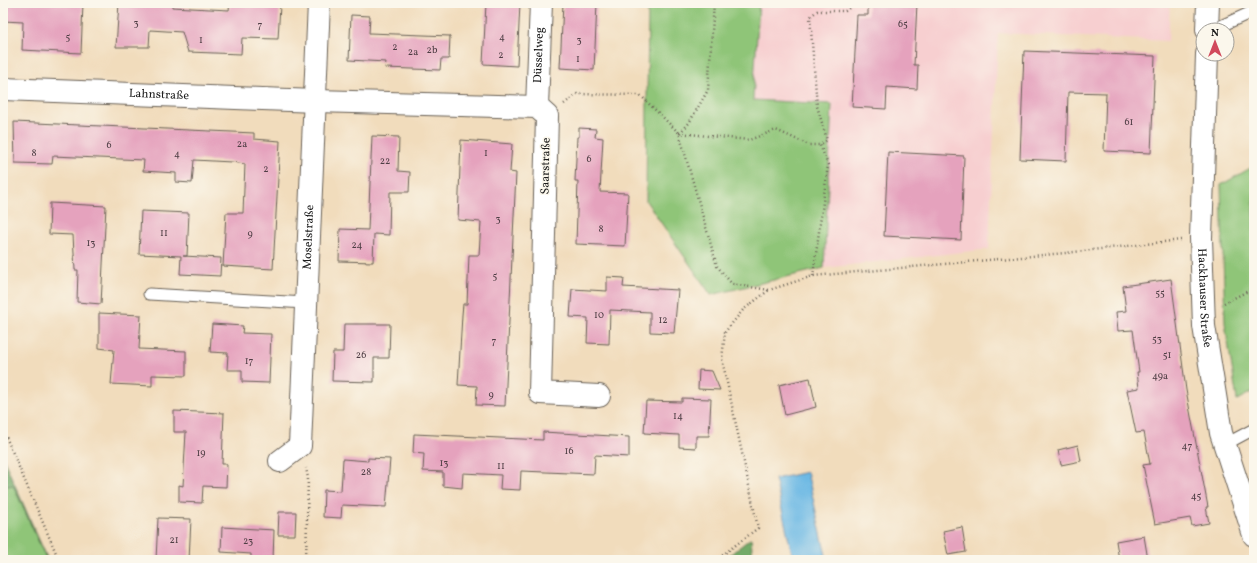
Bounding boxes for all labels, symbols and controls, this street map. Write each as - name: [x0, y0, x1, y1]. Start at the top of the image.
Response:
- house number: 3: [133, 16, 139, 30]
- house number: 65: [898, 17, 908, 31]
- house number: 7: [258, 18, 263, 32]
- north arrow: [1195, 22, 1235, 62]
- text: N: [1211, 26, 1219, 41]
- street label: Düsselweg: [530, 27, 548, 83]
- house number: 5: [66, 30, 71, 44]
- house number: 4: [499, 30, 505, 44]
- house number: 1: [199, 33, 203, 47]
- house number: 3: [576, 33, 582, 47]
- house number: 2: [392, 40, 398, 54]
- house number: 2b: [427, 43, 438, 57]
- house number: 2a: [408, 45, 418, 59]
- house number: 2: [498, 48, 504, 62]
- house number: 1: [576, 52, 580, 66]
- street label: Lahnstraße: [128, 86, 190, 104]
- house number: 61: [1125, 115, 1134, 129]
- house number: 2a: [237, 137, 247, 151]
- street label: Saarstraße: [538, 137, 554, 195]
- house number: 6: [106, 138, 112, 152]
- house number: 8: [31, 146, 37, 160]
- house number: 1: [484, 146, 488, 160]
- house number: 4: [174, 147, 180, 161]
- house number: 6: [586, 152, 592, 166]
- house number: 22: [380, 154, 390, 168]
- house number: 2: [263, 162, 269, 176]
- street label: Moselstraße: [300, 204, 318, 270]
- house number: 3: [495, 212, 501, 226]
- house number: 8: [598, 222, 604, 236]
- house number: 11: [160, 226, 168, 240]
- house number: 9: [247, 227, 253, 241]
- house number: 13: [86, 236, 96, 250]
- house number: 24: [351, 238, 363, 252]
- street label: Hackhauser Straße: [1193, 248, 1215, 349]
- house number: 5: [493, 269, 498, 283]
- house number: 55: [1155, 286, 1165, 300]
- house number: 10: [594, 308, 604, 322]
- house number: 12: [658, 313, 668, 327]
- house number: 53: [1152, 332, 1162, 346]
- house number: 7: [492, 334, 497, 348]
- house number: 26: [356, 348, 366, 362]
- house number: 51: [1163, 348, 1171, 362]
- house number: 17: [245, 354, 254, 368]
- house number: 49a: [1152, 369, 1168, 383]
- house number: 9: [488, 388, 494, 402]
- house number: 14: [673, 409, 683, 423]
- house number: 47: [1182, 439, 1193, 453]
- house number: 16: [565, 444, 573, 458]
- house number: 19: [196, 446, 206, 460]
- house number: 13: [439, 456, 449, 470]
- house number: 11: [497, 459, 505, 473]
- house number: 28: [361, 465, 371, 479]
- house number: 45: [1191, 489, 1201, 503]
- house number: 21: [169, 533, 179, 547]
- house number: 23: [243, 534, 253, 548]

